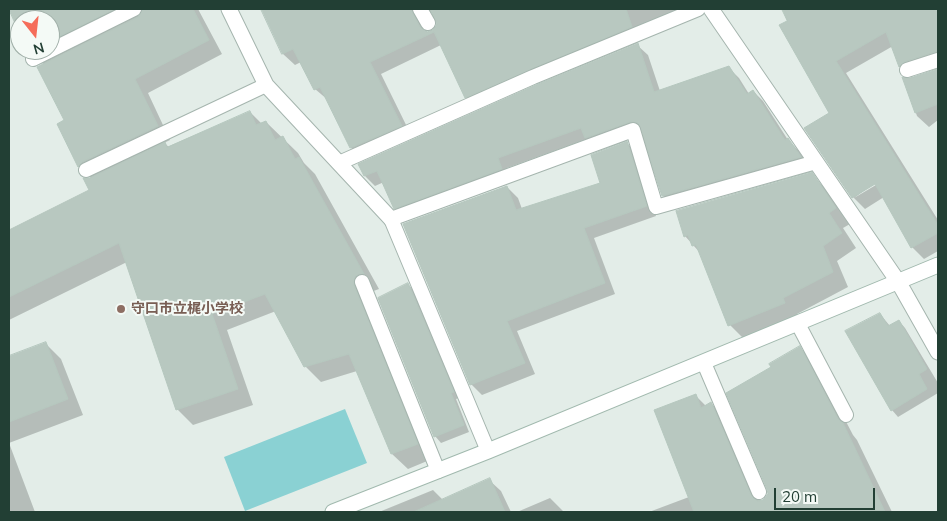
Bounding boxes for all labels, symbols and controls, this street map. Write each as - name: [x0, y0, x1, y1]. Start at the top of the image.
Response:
- north arrow: [10, 10, 60, 60]
- text: N: [31, 38, 46, 59]
- place label: 守口市立梶小学校: [131, 301, 243, 317]
- marker: 守口市立梶小学校: [115, 303, 127, 315]
- scale bar: [777, 478, 878, 510]
- text: 20 m: [782, 487, 817, 506]

